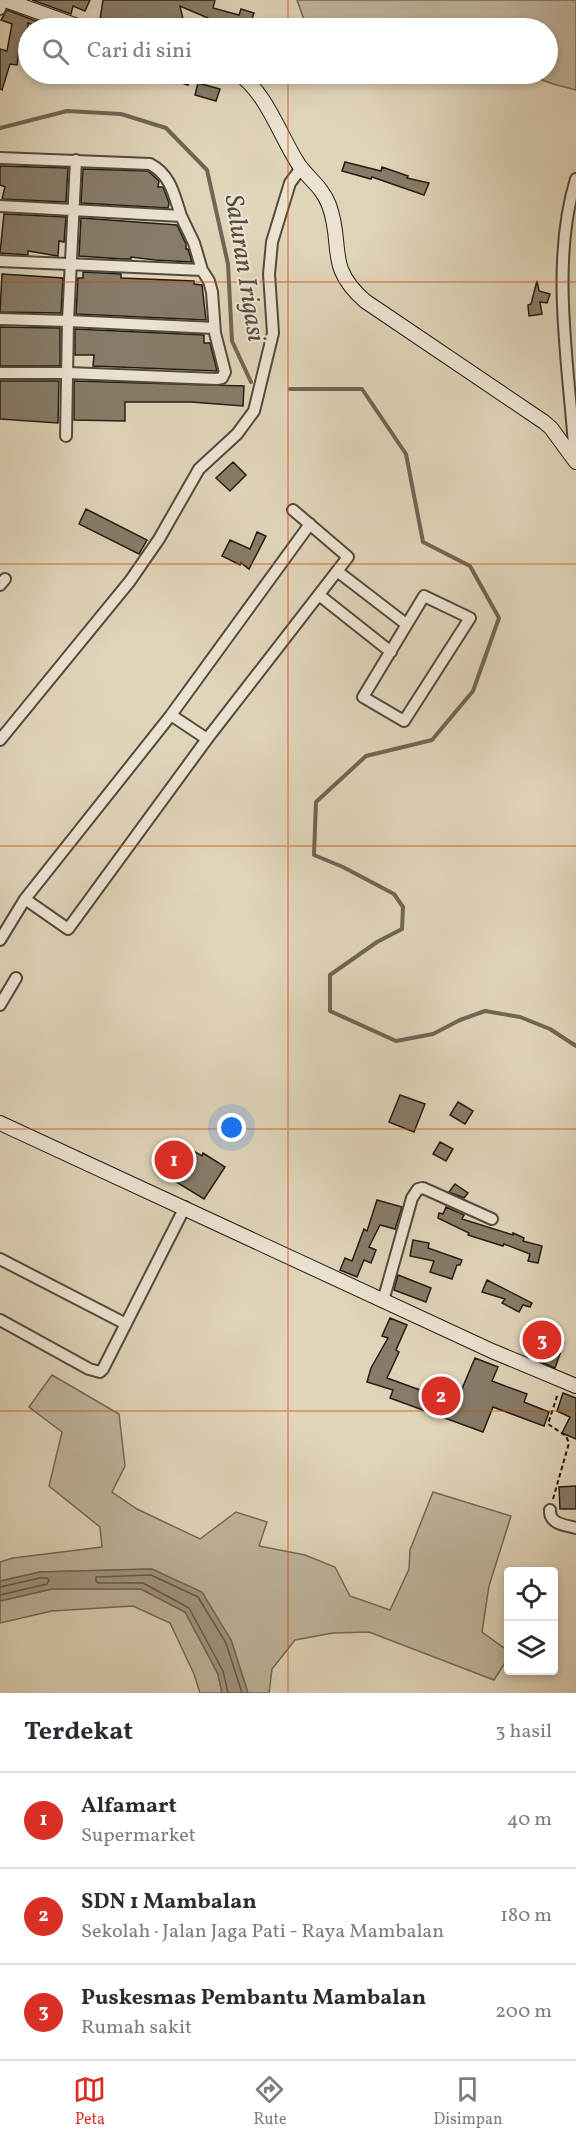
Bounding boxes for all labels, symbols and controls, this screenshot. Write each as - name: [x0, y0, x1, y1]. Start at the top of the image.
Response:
- search box: [18, 18, 558, 84]
- icon: search: [39, 35, 72, 68]
- text: Cari di sini: [87, 36, 192, 67]
- water label: Saluran Irigasi: [215, 192, 273, 345]
- your location: [217, 1113, 246, 1142]
- pin: 1: [154, 1138, 194, 1182]
- pin: 3: [522, 1318, 562, 1362]
- pin: 2: [422, 1374, 460, 1418]
- map controls: [504, 1567, 558, 1675]
- button: locate: [504, 1567, 558, 1621]
- button: layers: [504, 1621, 558, 1675]
- text: Terdekat: [24, 1714, 133, 1750]
- text: 3 hasil: [495, 1718, 552, 1746]
- text: Alfamart: [81, 1791, 177, 1822]
- text: 1: [39, 1806, 48, 1834]
- text: 40 m: [507, 1806, 552, 1834]
- text: Supermarket: [81, 1822, 196, 1850]
- text: SDN 1 Mambalan: [81, 1887, 257, 1918]
- text: 2: [38, 1902, 49, 1930]
- text: 180 m: [500, 1902, 552, 1930]
- text: Sekolah · Jalan Jaga Pati - Raya Mambalan: [81, 1918, 444, 1946]
- text: Puskesmas Pembantu Mambalan: [81, 1983, 426, 2014]
- text: 3: [38, 1998, 49, 2026]
- text: 200 m: [495, 1998, 552, 2026]
- text: Rumah sakit: [81, 2014, 192, 2042]
- tab: Peta: [73, 2073, 106, 2131]
- tab: Rute: [253, 2073, 286, 2131]
- tab: Disimpan: [433, 2073, 502, 2131]

